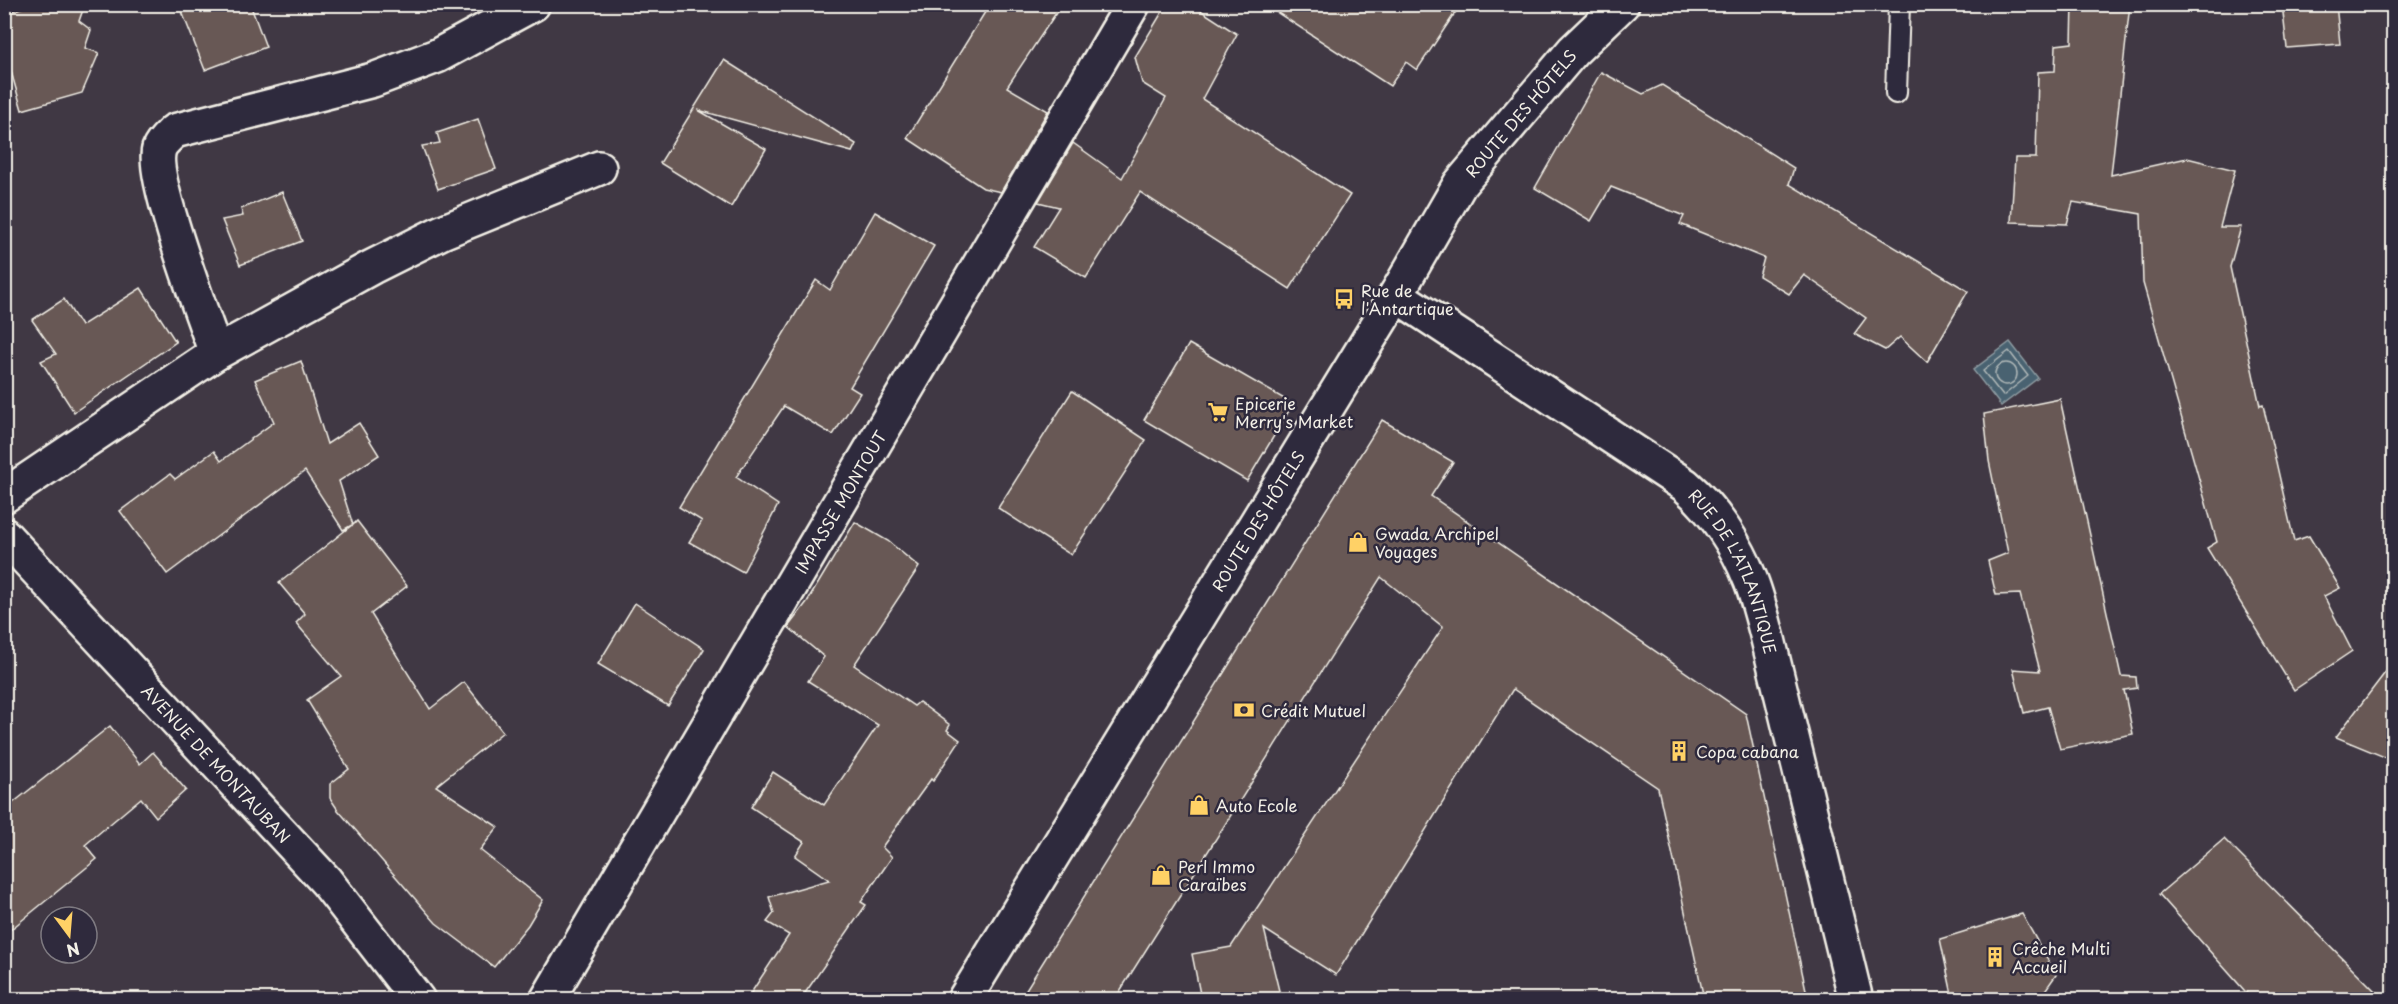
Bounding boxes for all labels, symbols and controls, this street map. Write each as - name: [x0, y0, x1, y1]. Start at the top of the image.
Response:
- street label: ROUTE DES HÔTELS: [1459, 44, 1582, 182]
- place label: Rue de l'Antartique: [1361, 278, 1454, 320]
- bus stop icon: Rue de l'Antartique: [1332, 287, 1356, 311]
- place label: Epicerie Merry's Market: [1235, 391, 1354, 433]
- supermarket icon: Epicerie Merry's Market: [1206, 400, 1230, 424]
- street label: IMPASSE MONTOUT: [789, 426, 892, 578]
- street label: ROUTE DES HÔTELS: [1205, 446, 1310, 596]
- street label: RUE DE L'ATLANTIQUE: [1684, 483, 1783, 656]
- place label: Gwada Archipel Voyages: [1375, 521, 1499, 563]
- shop icon: Gwada Archipel Voyages: [1346, 530, 1370, 554]
- street label: AVENUE DE MONTAUBAN: [137, 679, 296, 848]
- bank icon: Crédit Mutuel: [1232, 698, 1256, 722]
- place label: Crédit Mutuel: [1261, 698, 1366, 722]
- building icon: Copa cabana: [1667, 739, 1691, 763]
- place label: Copa cabana: [1696, 739, 1799, 763]
- shop icon: Auto Ecole: [1187, 793, 1211, 817]
- place label: Auto Ecole: [1216, 793, 1298, 817]
- place label: Perl Immo Caraïbes: [1178, 854, 1255, 896]
- shop icon: Perl Immo Caraïbes: [1149, 863, 1173, 887]
- north arrow: [39, 905, 99, 965]
- place label: Crêche Multi Accueil: [2012, 936, 2110, 978]
- text: N: [64, 937, 83, 964]
- building icon: Crêche Multi Accueil: [1983, 945, 2007, 969]

